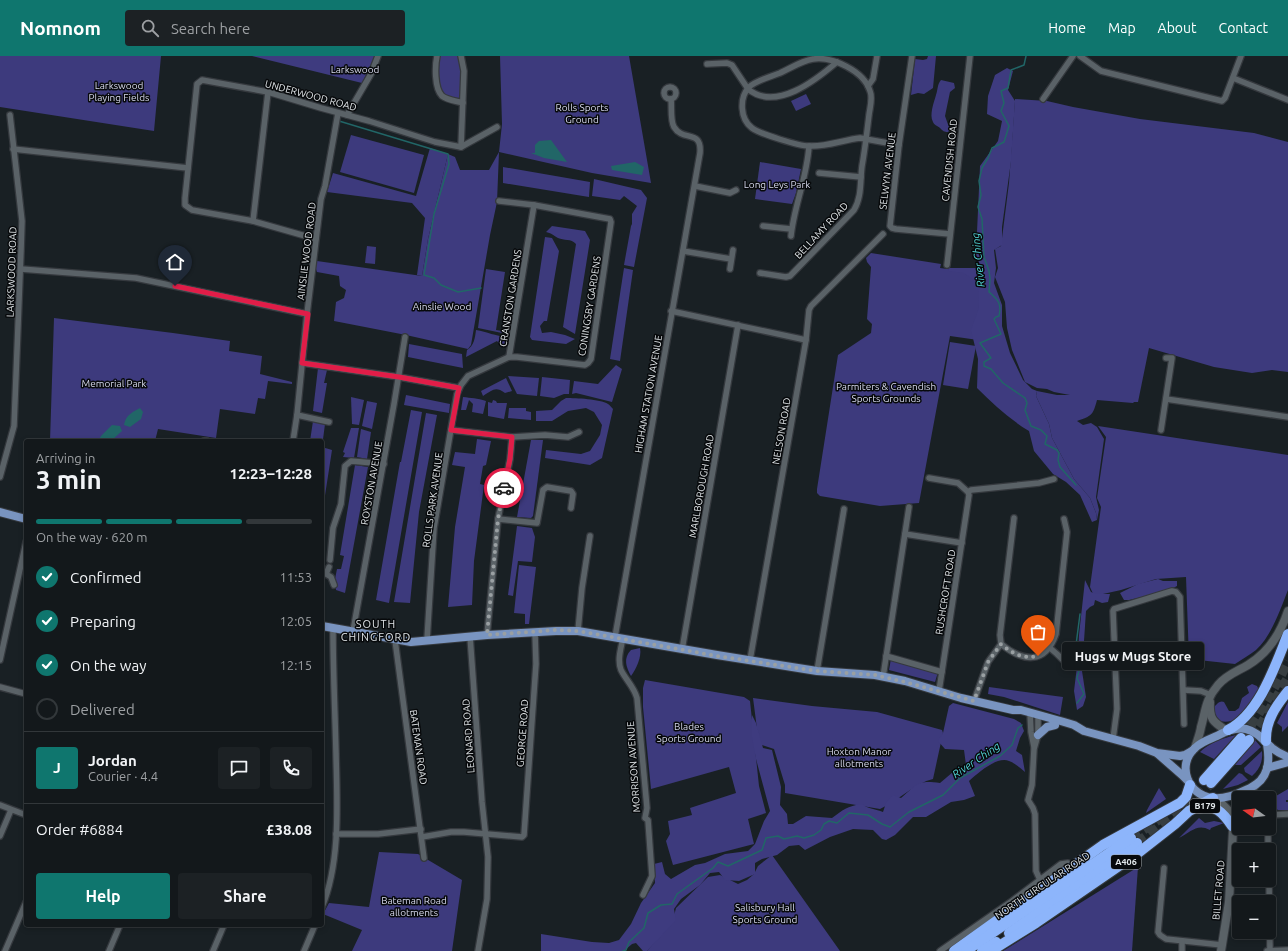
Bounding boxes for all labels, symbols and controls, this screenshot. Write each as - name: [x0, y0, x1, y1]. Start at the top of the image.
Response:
- search box: [125, 10, 405, 46]
- text: Nomnom: [20, 17, 101, 39]
- icon: search: [139, 17, 161, 39]
- text: Search here: [171, 20, 250, 37]
- text: Home: [1048, 20, 1086, 36]
- text: Map: [1108, 20, 1136, 36]
- text: About: [1158, 20, 1197, 36]
- text: Contact: [1219, 20, 1268, 36]
- park label: Larkswood: [331, 64, 380, 75]
- street label: UNDERWOOD ROAD: [264, 78, 358, 113]
- park label: Larkswood Playing Fields: [89, 80, 149, 103]
- park label: Rolls Sports Ground: [556, 102, 608, 125]
- street label: CAVENDISH ROAD: [940, 118, 959, 202]
- street label: SELWYN AVENUE: [877, 131, 898, 210]
- park label: Long Leys Park: [744, 179, 810, 190]
- street label: BELLAMY ROAD: [792, 200, 850, 261]
- street label: AINSLIE WOOD ROAD: [295, 201, 318, 301]
- street label: LARKSWOOD ROAD: [4, 226, 19, 318]
- water label: River Ching: [969, 232, 987, 288]
- pin: [158, 245, 192, 286]
- street label: CRANSTON GARDENS: [497, 249, 524, 348]
- icon: home: [164, 251, 186, 273]
- street label: CONINGSBY GARDENS: [576, 255, 603, 357]
- park label: Ainslie Wood: [413, 301, 471, 312]
- street label: HIGHAM STATION AVENUE: [633, 334, 664, 454]
- park label: Memorial Park: [82, 378, 146, 389]
- park label: Parmiters & Cavendish Sports Grounds: [836, 381, 936, 404]
- street label: NELSON ROAD: [770, 397, 793, 465]
- street label: MARLBOROUGH ROAD: [687, 434, 716, 539]
- street label: ROYSTON AVENUE: [359, 440, 384, 526]
- text: Arriving in: [36, 451, 95, 465]
- street label: ROLLS PARK AVENUE: [420, 451, 445, 548]
- text: 3 min: [36, 465, 102, 494]
- text: 12:23–12:28: [229, 465, 312, 482]
- courier: [484, 468, 524, 508]
- icon: car: [493, 477, 515, 499]
- text: On the way · 620 m: [36, 530, 148, 544]
- street label: RUSHCROFT ROAD: [933, 549, 958, 635]
- icon: check: [36, 566, 58, 588]
- text: Confirmed: [70, 569, 142, 586]
- text: 11:53: [279, 570, 312, 584]
- icon: check: [36, 610, 58, 632]
- text: Preparing: [70, 613, 136, 630]
- text: 12:05: [279, 614, 312, 628]
- pin: [1021, 615, 1055, 656]
- district label: SOUTH CHINGFORD: [341, 618, 411, 643]
- icon: bag: [1027, 621, 1049, 643]
- callout: Hugs w Mugs Store: [1062, 642, 1204, 670]
- text: Hugs w Mugs Store: [1075, 649, 1191, 663]
- icon: check: [36, 654, 58, 676]
- text: On the way: [70, 657, 146, 674]
- text: 12:15: [279, 658, 312, 672]
- street label: LEONARD ROAD: [460, 698, 477, 774]
- street label: GEORGE ROAD: [515, 699, 530, 767]
- text: Delivered: [70, 701, 135, 718]
- street label: BATEMAN ROAD: [408, 709, 429, 785]
- street label: MORRISON AVENUE: [625, 721, 642, 813]
- park label: Blades Sports Ground: [657, 721, 722, 744]
- water label: River Ching: [950, 740, 1002, 780]
- park label: Hoxton Manor allotments: [827, 746, 892, 769]
- button: chat: [218, 747, 260, 789]
- button: phone: [270, 747, 312, 789]
- text: Jordan: [88, 752, 137, 769]
- text: J: [53, 759, 61, 776]
- text: Courier · 4.4: [88, 769, 158, 783]
- north arrow: [1232, 791, 1276, 835]
- map controls: [1232, 791, 1276, 939]
- road number: B179: [1190, 799, 1220, 813]
- text: Order #6884: [36, 821, 123, 838]
- text: £38.08: [266, 821, 312, 838]
- button: +: [1232, 843, 1276, 887]
- street label: NORTH CIRCULAR ROAD: [993, 850, 1092, 921]
- road number: A406: [1111, 855, 1141, 869]
- street label: BILLET ROAD: [1210, 860, 1227, 920]
- button: Help: [36, 873, 170, 919]
- button: Share: [178, 873, 312, 919]
- park label: Bateman Road allotments: [381, 895, 447, 918]
- button: −: [1232, 895, 1276, 939]
- park label: Salisbury Hall Sports Ground: [733, 902, 798, 925]

